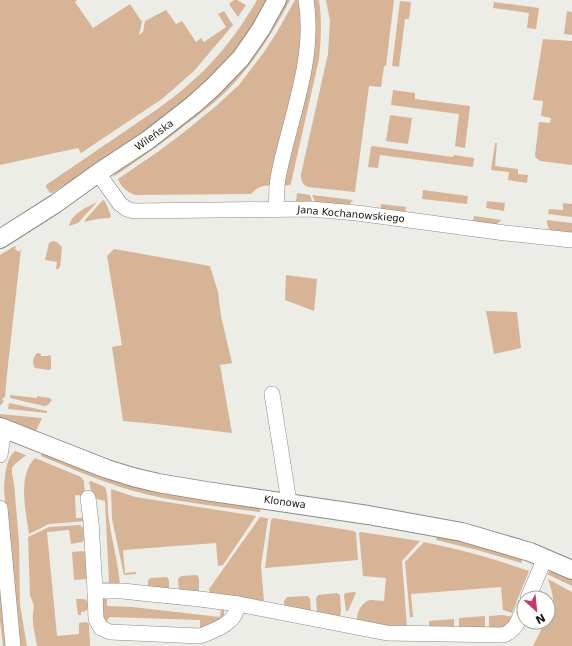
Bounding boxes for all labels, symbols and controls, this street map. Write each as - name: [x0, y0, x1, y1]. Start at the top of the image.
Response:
- street label: Wileńska: [133, 117, 175, 153]
- street label: Jana Kochanowskiego: [296, 204, 405, 224]
- street label: Klonowa: [263, 494, 307, 510]
- north arrow: [516, 590, 556, 630]
- text: N: [533, 611, 547, 626]

